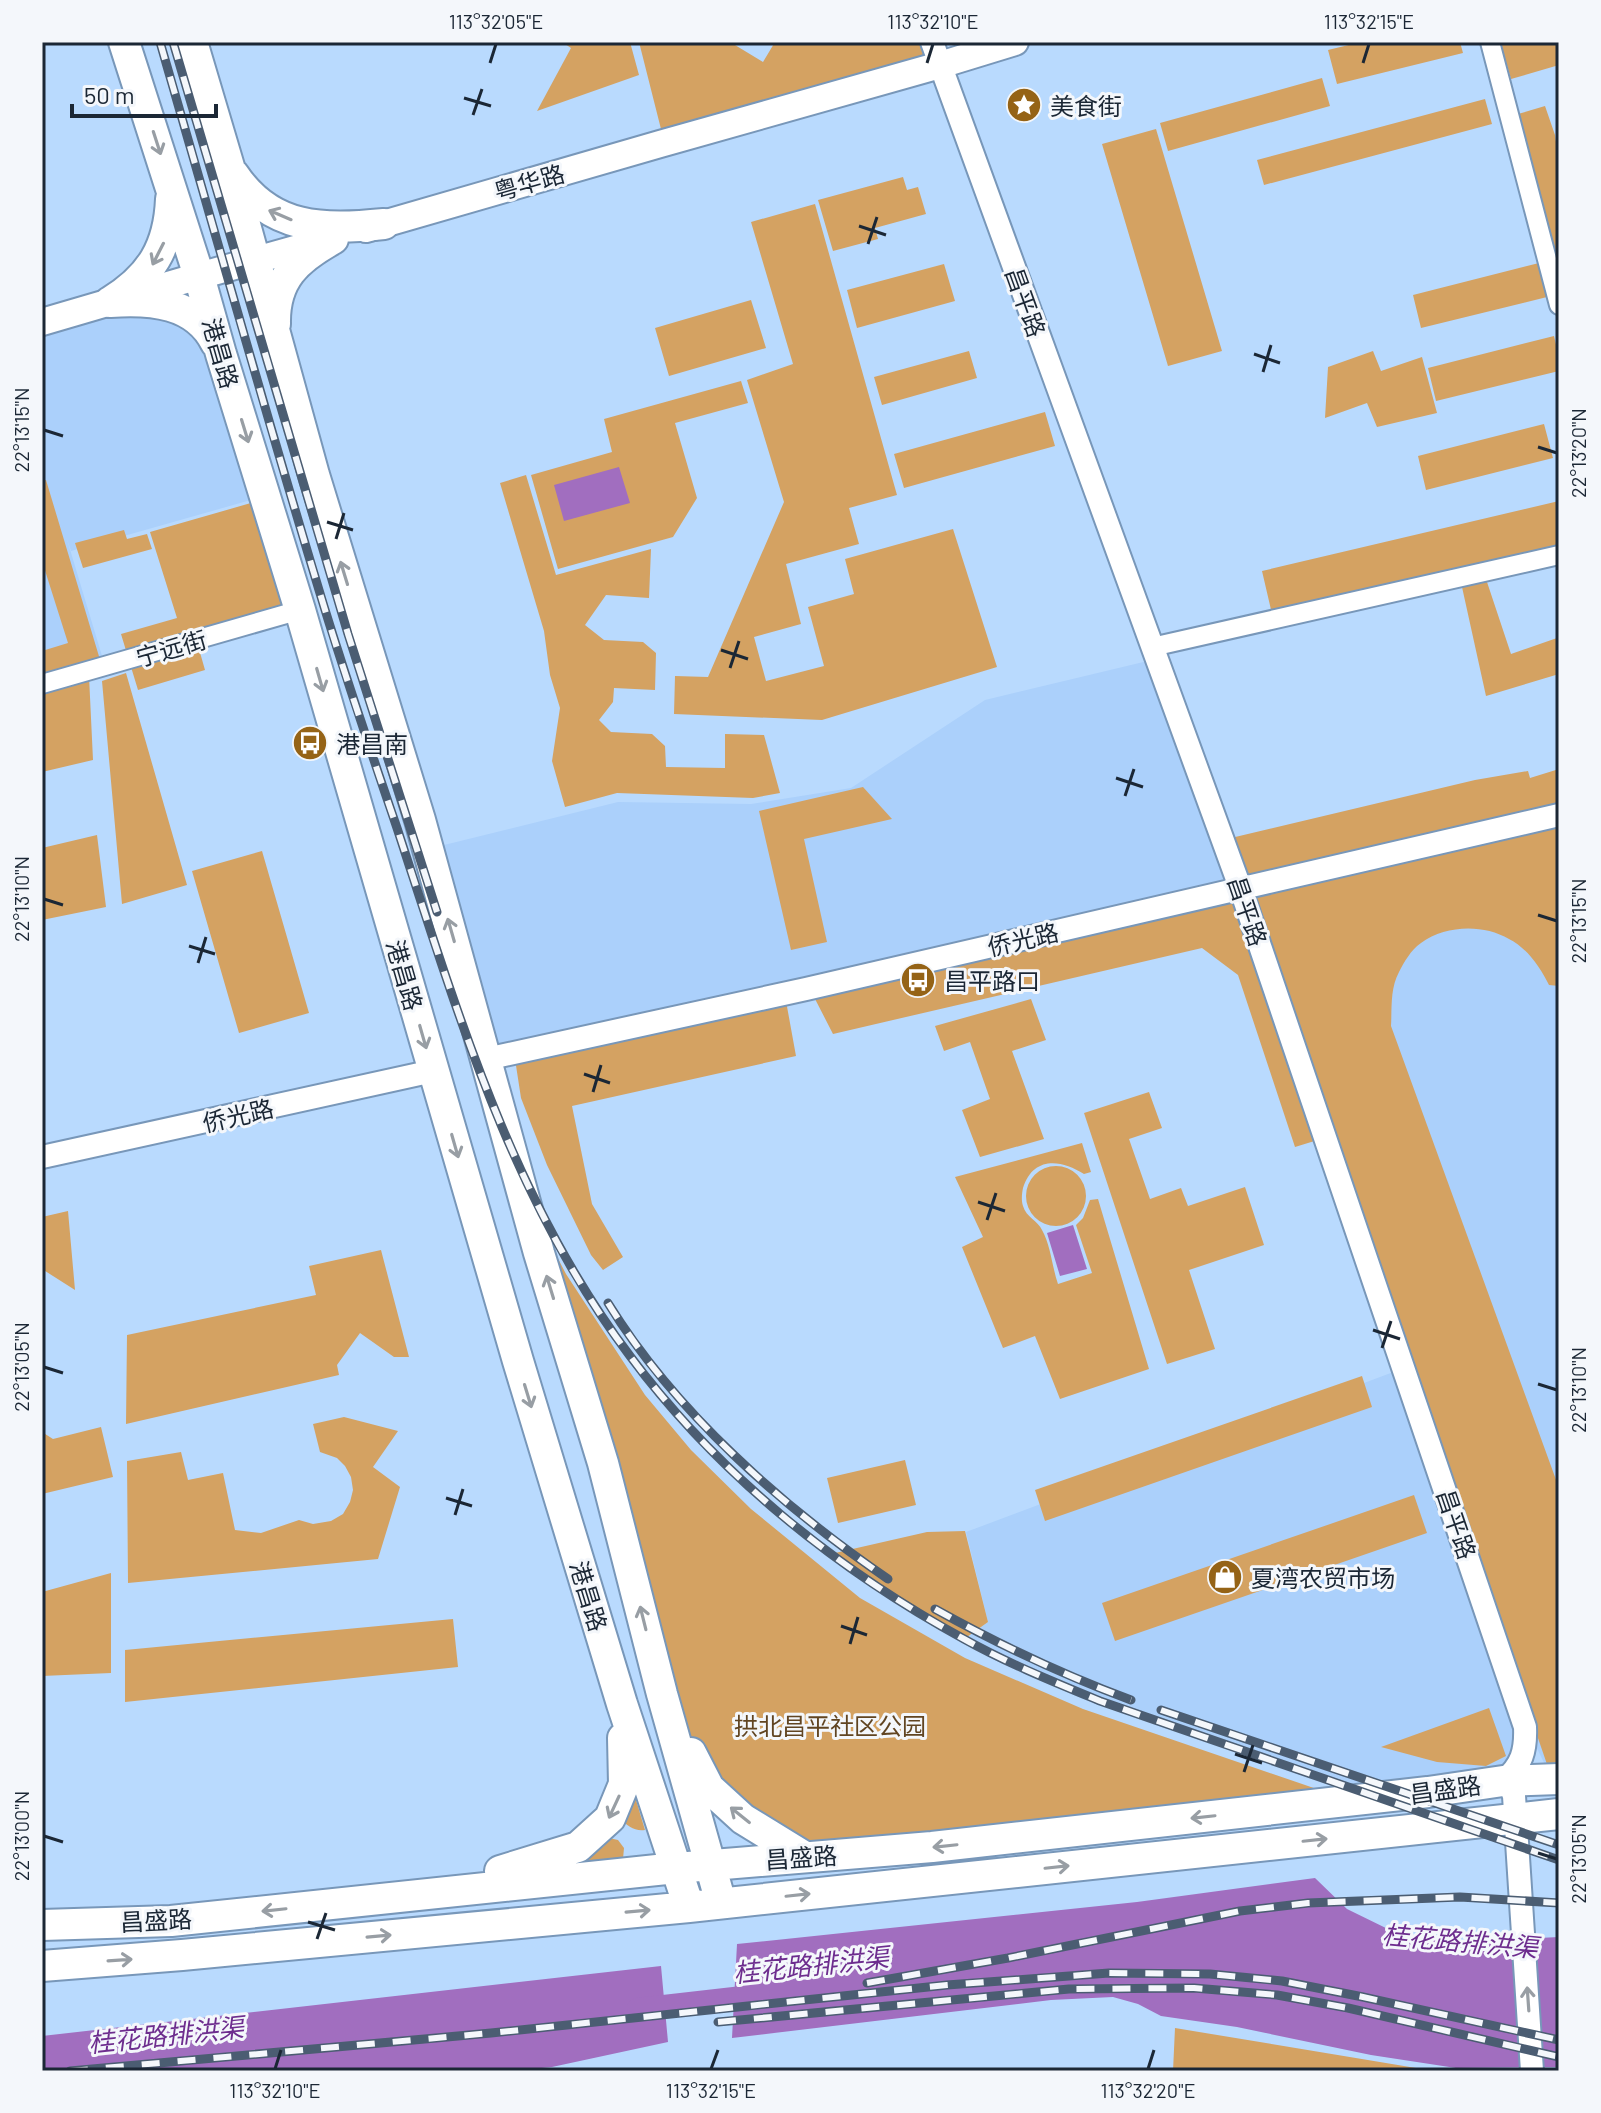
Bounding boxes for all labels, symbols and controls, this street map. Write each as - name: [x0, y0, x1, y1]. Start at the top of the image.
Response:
- text: 113°32'05"E: [449, 9, 543, 33]
- text: 113°32'10"E: [887, 9, 979, 33]
- text: 113°32'15"E: [1324, 9, 1414, 33]
- scale bar: [72, 68, 216, 118]
- text: 50 m: [84, 80, 135, 109]
- place icon: 美食街: [1005, 86, 1043, 124]
- place label: 美食街: [1050, 91, 1122, 120]
- one-way arrow: [150, 130, 165, 155]
- street label: 粤华路: [490, 158, 568, 206]
- one-way arrow: [268, 206, 293, 221]
- one-way arrow: [149, 241, 165, 265]
- street label: 昌平路: [1000, 263, 1052, 341]
- street label: 港昌路: [197, 314, 245, 392]
- text: 22°13'15"N: [9, 387, 33, 473]
- text: 22°13'20"N: [1566, 408, 1590, 498]
- one-way arrow: [239, 418, 253, 443]
- one-way arrow: [336, 561, 351, 586]
- street label: 宁远街: [132, 624, 210, 672]
- one-way arrow: [313, 666, 328, 692]
- bus stop icon: 港昌南: [291, 724, 329, 762]
- place label: 港昌南: [336, 729, 408, 758]
- text: 22°13'10"N: [9, 856, 33, 942]
- street label: 昌平路: [1223, 872, 1273, 950]
- text: 22°13'15"N: [1566, 878, 1590, 964]
- one-way arrow: [442, 917, 457, 943]
- street label: 侨光路: [985, 917, 1061, 961]
- street label: 港昌路: [381, 936, 429, 1014]
- bus stop icon: 昌平路口: [899, 961, 937, 999]
- place label: 昌平路口: [944, 966, 1040, 995]
- one-way arrow: [416, 1024, 431, 1050]
- street label: 侨光路: [200, 1093, 276, 1137]
- one-way arrow: [448, 1133, 463, 1159]
- one-way arrow: [542, 1275, 557, 1301]
- text: 22°13'05"N: [9, 1322, 33, 1412]
- text: 22°13'10"N: [1566, 1347, 1590, 1433]
- one-way arrow: [521, 1382, 536, 1408]
- street label: 昌平路: [1432, 1485, 1482, 1563]
- street label: 港昌路: [565, 1557, 613, 1635]
- shop icon: 夏湾农贸市场: [1206, 1558, 1244, 1596]
- place label: 夏湾农贸市场: [1251, 1563, 1395, 1592]
- one-way arrow: [634, 1606, 649, 1632]
- park label: 拱北昌平社区公园: [734, 1711, 926, 1740]
- street label: 昌盛路: [1407, 1770, 1483, 1808]
- text: 22°13'00"N: [9, 1791, 33, 1881]
- one-way arrow: [606, 1795, 621, 1819]
- one-way arrow: [730, 1806, 750, 1824]
- one-way arrow: [1190, 1810, 1217, 1825]
- text: 22°13'05"N: [1566, 1814, 1590, 1904]
- one-way arrow: [1301, 1832, 1328, 1847]
- one-way arrow: [932, 1838, 959, 1853]
- street label: 昌盛路: [764, 1840, 838, 1874]
- one-way arrow: [1043, 1860, 1070, 1875]
- one-way arrow: [784, 1887, 811, 1902]
- one-way arrow: [261, 1902, 288, 1917]
- street label: 昌盛路: [119, 1904, 193, 1936]
- one-way arrow: [624, 1904, 650, 1919]
- water label: 桂花路排洪渠: [1381, 1918, 1543, 1963]
- one-way arrow: [365, 1928, 392, 1943]
- water label: 桂花路排洪渠: [732, 1940, 894, 1988]
- one-way arrow: [106, 1952, 133, 1967]
- one-way arrow: [1520, 1986, 1535, 2012]
- water label: 桂花路排洪渠: [87, 2010, 249, 2058]
- text: 113°32'10"E: [229, 2078, 321, 2102]
- text: 113°32'15"E: [666, 2078, 756, 2102]
- text: 113°32'20"E: [1100, 2078, 1196, 2102]

